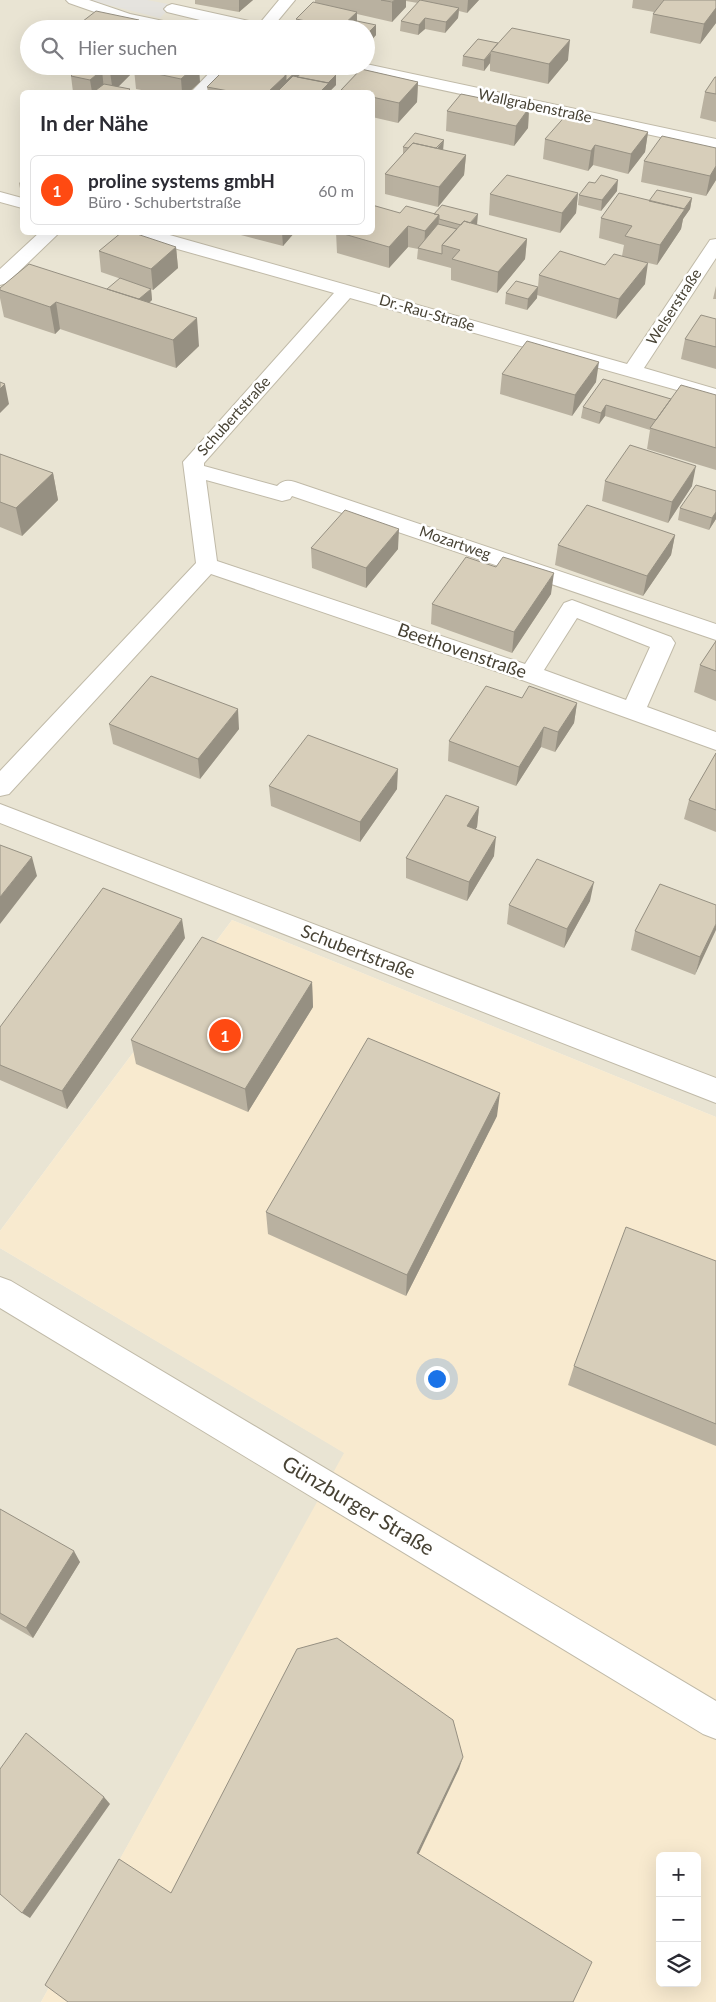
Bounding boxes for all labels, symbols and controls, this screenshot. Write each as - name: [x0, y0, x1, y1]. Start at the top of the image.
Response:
- search box: [20, 20, 375, 75]
- icon: search: [38, 34, 66, 62]
- text: Hier suchen: [78, 36, 177, 59]
- street label: Wallgrabenstraße: [477, 84, 594, 126]
- text: In der Nähe: [40, 110, 148, 135]
- text: proline systems gmbH: [88, 169, 275, 192]
- text: 1: [52, 181, 62, 200]
- text: 60 m: [318, 181, 354, 200]
- text: Büro · Schubertstraße: [88, 192, 241, 211]
- street label: Welserstraße: [642, 265, 705, 348]
- street label: Dr.-Rau-Straße: [377, 290, 477, 334]
- street label: Schubertstraße: [193, 372, 274, 459]
- street label: Mozartweg: [417, 521, 494, 563]
- street label: Beethovenstraße: [395, 618, 530, 682]
- street label: Schubertstraße: [298, 919, 419, 983]
- pin: 1: [209, 1016, 241, 1054]
- your location: [424, 1366, 450, 1392]
- street label: Günzburger Straße: [278, 1449, 439, 1560]
- map controls: [656, 1852, 701, 1987]
- button: +: [656, 1852, 701, 1897]
- button: −: [656, 1897, 701, 1942]
- button: layers: [656, 1942, 701, 1987]

